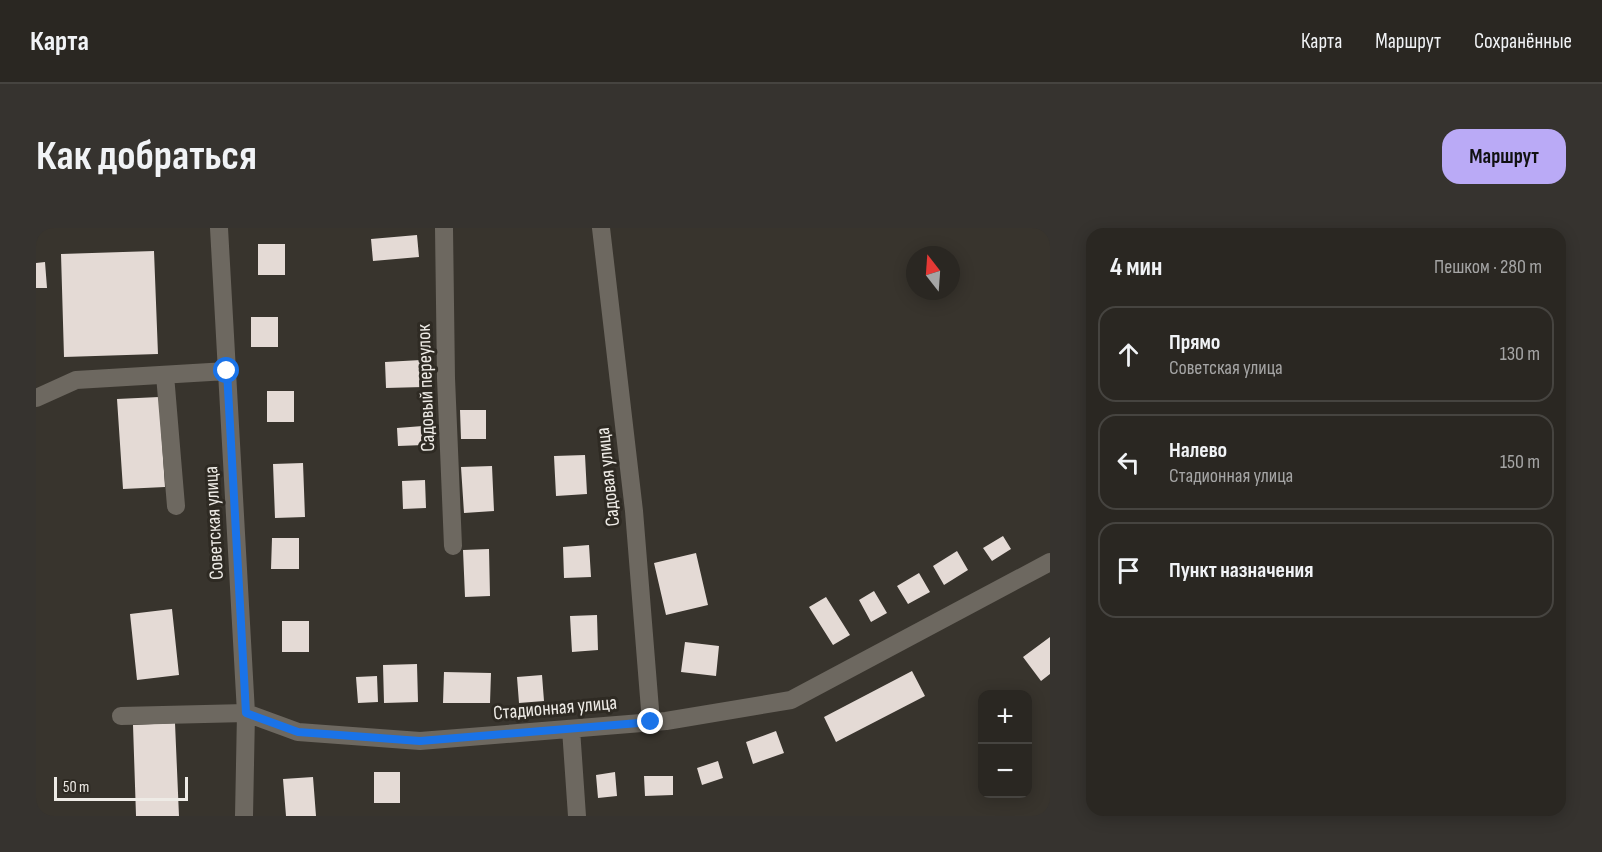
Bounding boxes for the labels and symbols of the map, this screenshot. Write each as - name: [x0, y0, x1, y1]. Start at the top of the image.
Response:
- north arrow: [906, 246, 960, 300]
- street label: Садовый переулок: [412, 323, 440, 452]
- route start: [213, 357, 239, 383]
- street label: Садовая улица: [591, 426, 625, 528]
- street label: Советская улица: [199, 466, 229, 580]
- street label: Стадионная улица: [492, 691, 618, 725]
- route end: [637, 708, 663, 734]
- scale bar: [54, 774, 188, 802]

